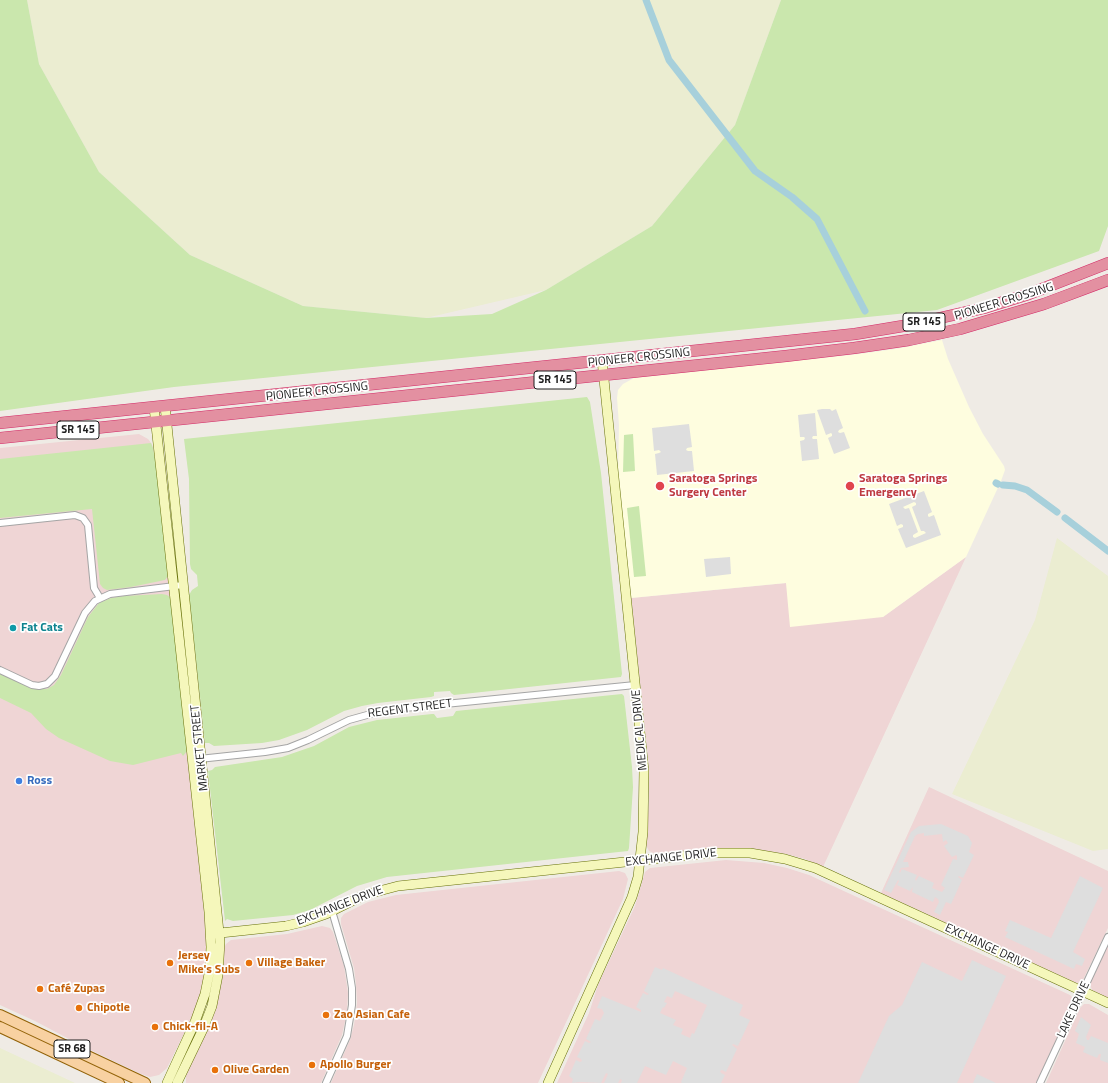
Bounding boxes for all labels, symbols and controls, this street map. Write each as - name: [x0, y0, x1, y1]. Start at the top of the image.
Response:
- street label: PIONEER CROSSING: [953, 280, 1055, 324]
- road number: SR 145: [903, 313, 945, 331]
- street label: PIONEER CROSSING: [587, 345, 691, 371]
- road number: SR 145: [534, 371, 576, 389]
- street label: PIONEER CROSSING: [265, 379, 369, 405]
- road number: SR 145: [57, 421, 99, 439]
- place label: Saratoga Springs Surgery Center: [669, 472, 758, 500]
- place label: Saratoga Springs Emergency: [859, 472, 948, 500]
- marker: Saratoga Springs Surgery Center: [654, 480, 666, 492]
- marker: Saratoga Springs Emergency: [844, 480, 856, 492]
- place label: Fat Cats: [21, 621, 63, 635]
- marker: Fat Cats: [8, 623, 18, 633]
- street label: MEDICAL DRIVE: [629, 689, 651, 771]
- street label: REGENT STREET: [367, 697, 453, 721]
- street label: MARKET STREET: [188, 704, 212, 792]
- place label: Ross: [27, 774, 52, 788]
- marker: Ross: [14, 776, 24, 786]
- street label: EXCHANGE DRIVE: [625, 846, 717, 870]
- street label: EXCHANGE DRIVE: [295, 883, 385, 929]
- street label: EXCHANGE DRIVE: [943, 921, 1031, 973]
- place label: Jersey Mike's Subs: [178, 949, 240, 977]
- place label: Village Baker: [257, 956, 325, 970]
- marker: Jersey Mike's Subs: [165, 958, 175, 968]
- marker: Village Baker: [244, 958, 254, 968]
- street label: LAKE DRIVE: [1055, 979, 1093, 1041]
- place label: Café Zupas: [48, 982, 105, 996]
- marker: Café Zupas: [35, 984, 45, 994]
- place label: Chipotle: [87, 1001, 130, 1015]
- marker: Chipotle: [74, 1003, 84, 1013]
- place label: Zao Asian Cafe: [334, 1008, 410, 1022]
- marker: Zao Asian Cafe: [321, 1010, 331, 1020]
- place label: Chick-fil-A: [163, 1020, 218, 1034]
- marker: Chick-fil-A: [150, 1022, 160, 1032]
- road number: SR 68: [54, 1040, 90, 1058]
- place label: Apollo Burger: [320, 1058, 391, 1072]
- marker: Apollo Burger: [307, 1060, 317, 1070]
- place label: Olive Garden: [223, 1063, 289, 1077]
- marker: Olive Garden: [210, 1065, 220, 1075]

